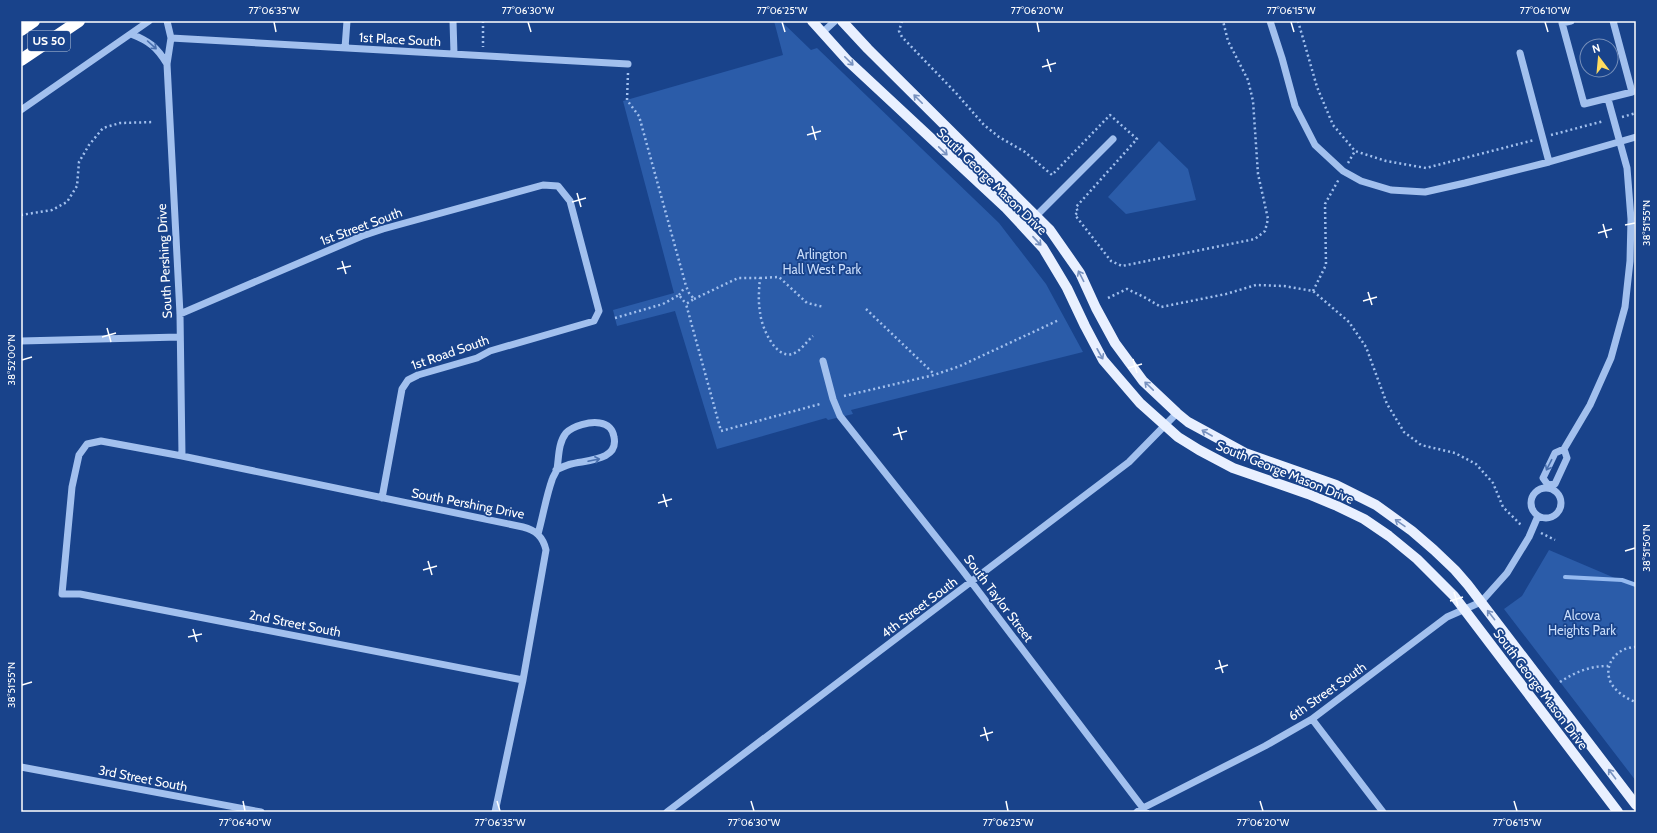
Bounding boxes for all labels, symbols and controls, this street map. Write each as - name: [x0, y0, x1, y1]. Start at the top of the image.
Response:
- text: 77°06'35"W: [249, 4, 300, 17]
- text: 77°06'30"W: [502, 4, 555, 17]
- text: 77°06'25"W: [757, 4, 808, 17]
- text: 77°06'20"W: [1011, 4, 1064, 17]
- text: 77°06'15"W: [1267, 4, 1316, 17]
- text: 77°06'10"W: [1520, 4, 1571, 17]
- street label: 1st Place South: [359, 29, 441, 49]
- road number: US 50: [28, 31, 70, 51]
- north arrow: [1579, 38, 1619, 78]
- one-way arrow: [147, 41, 157, 50]
- text: N: [1591, 41, 1602, 56]
- one-way arrow: [844, 56, 854, 66]
- one-way arrow: [913, 94, 923, 104]
- street label: South George Mason Drive: [934, 124, 1051, 238]
- one-way arrow: [938, 146, 948, 156]
- text: 38°51'55"N: [1640, 200, 1653, 246]
- street label: South Pershing Drive: [153, 203, 175, 319]
- street label: 1st Street South: [318, 204, 404, 248]
- one-way arrow: [1032, 236, 1041, 247]
- park label: Arlington Hall West Park: [783, 246, 862, 277]
- one-way arrow: [1077, 271, 1084, 283]
- street label: 1st Road South: [409, 331, 491, 373]
- text: 38°52'00"N: [5, 335, 18, 385]
- one-way arrow: [1097, 348, 1104, 360]
- one-way arrow: [1144, 381, 1154, 391]
- one-way arrow: [1201, 429, 1213, 437]
- street label: South George Mason Drive: [1214, 437, 1356, 507]
- one-way arrow: [587, 455, 600, 463]
- one-way arrow: [1545, 459, 1553, 471]
- street label: South Pershing Drive: [410, 484, 526, 522]
- one-way arrow: [1395, 519, 1406, 527]
- text: 38°51'50"N: [1640, 524, 1653, 572]
- street label: South Taylor Street: [961, 551, 1037, 645]
- street label: 4th Street South: [878, 573, 960, 641]
- street label: 2nd Street South: [248, 606, 342, 640]
- park label: Alcova Heights Park: [1548, 607, 1616, 638]
- one-way arrow: [1487, 609, 1495, 620]
- street label: South George Mason Drive: [1490, 625, 1592, 753]
- street label: 6th Street South: [1285, 658, 1369, 724]
- text: 38°51'55"N: [5, 662, 18, 708]
- street label: 3rd Street South: [97, 762, 189, 794]
- one-way arrow: [1608, 768, 1617, 779]
- text: 77°06'40"W: [219, 816, 272, 829]
- text: 77°06'35"W: [475, 816, 526, 829]
- text: 77°06'30"W: [728, 816, 781, 829]
- text: 77°06'25"W: [983, 816, 1034, 829]
- text: 77°06'20"W: [1237, 816, 1290, 829]
- text: 77°06'15"W: [1493, 816, 1542, 829]

